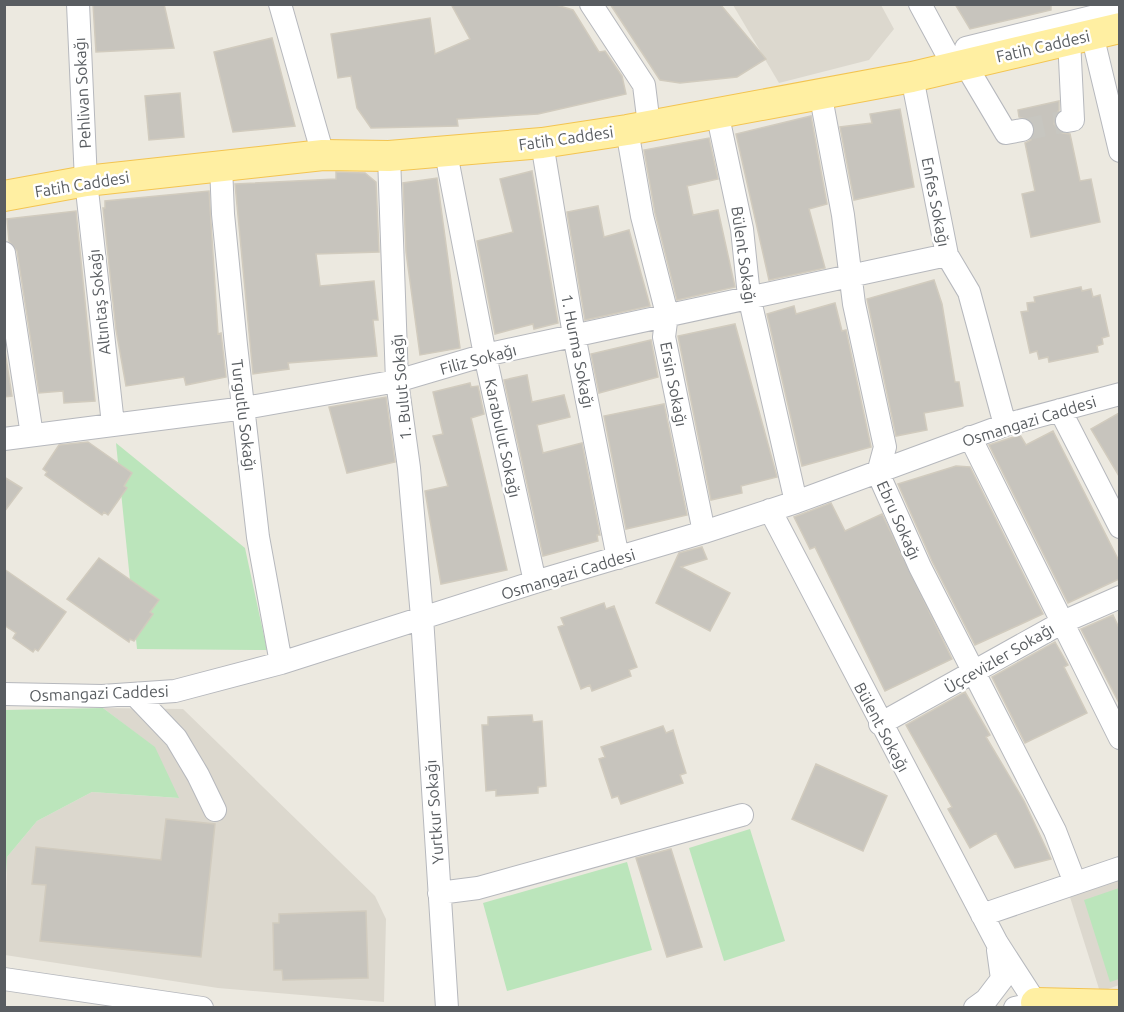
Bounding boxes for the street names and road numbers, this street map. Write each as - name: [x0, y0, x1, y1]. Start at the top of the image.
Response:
- street label: Fatih Caddesi: [994, 26, 1092, 66]
- street label: Pehlivan Sokağı: [70, 37, 94, 149]
- street label: Fatih Caddesi: [517, 122, 615, 154]
- street label: Enfes Sokağı: [919, 156, 953, 248]
- street label: Fatih Caddesi: [33, 168, 131, 200]
- street label: Bülent Sokağı: [728, 205, 760, 305]
- street label: Altıntaş Sokağı: [85, 248, 113, 356]
- street label: 1. Hurma Sokağı: [558, 292, 598, 410]
- street label: 1. Bulut Sokağı: [387, 333, 415, 441]
- street label: Filiz Sokağı: [438, 340, 518, 378]
- street label: Ersin Sokağı: [657, 340, 691, 428]
- street label: Turgutlu Sokağı: [228, 358, 260, 472]
- street label: Karabulut Sokağı: [482, 377, 524, 499]
- street label: Osmangazi Caddesi: [960, 392, 1098, 450]
- street label: Ebru Sokağı: [874, 478, 924, 562]
- street label: Osmangazi Caddesi: [499, 545, 637, 603]
- street label: Üçcevizler Sokağı: [941, 619, 1057, 697]
- street label: Bülent Sokağı: [851, 679, 913, 775]
- street label: Osmangazi Caddesi: [29, 682, 169, 704]
- street label: Yurtkur Sokağı: [421, 759, 447, 865]

